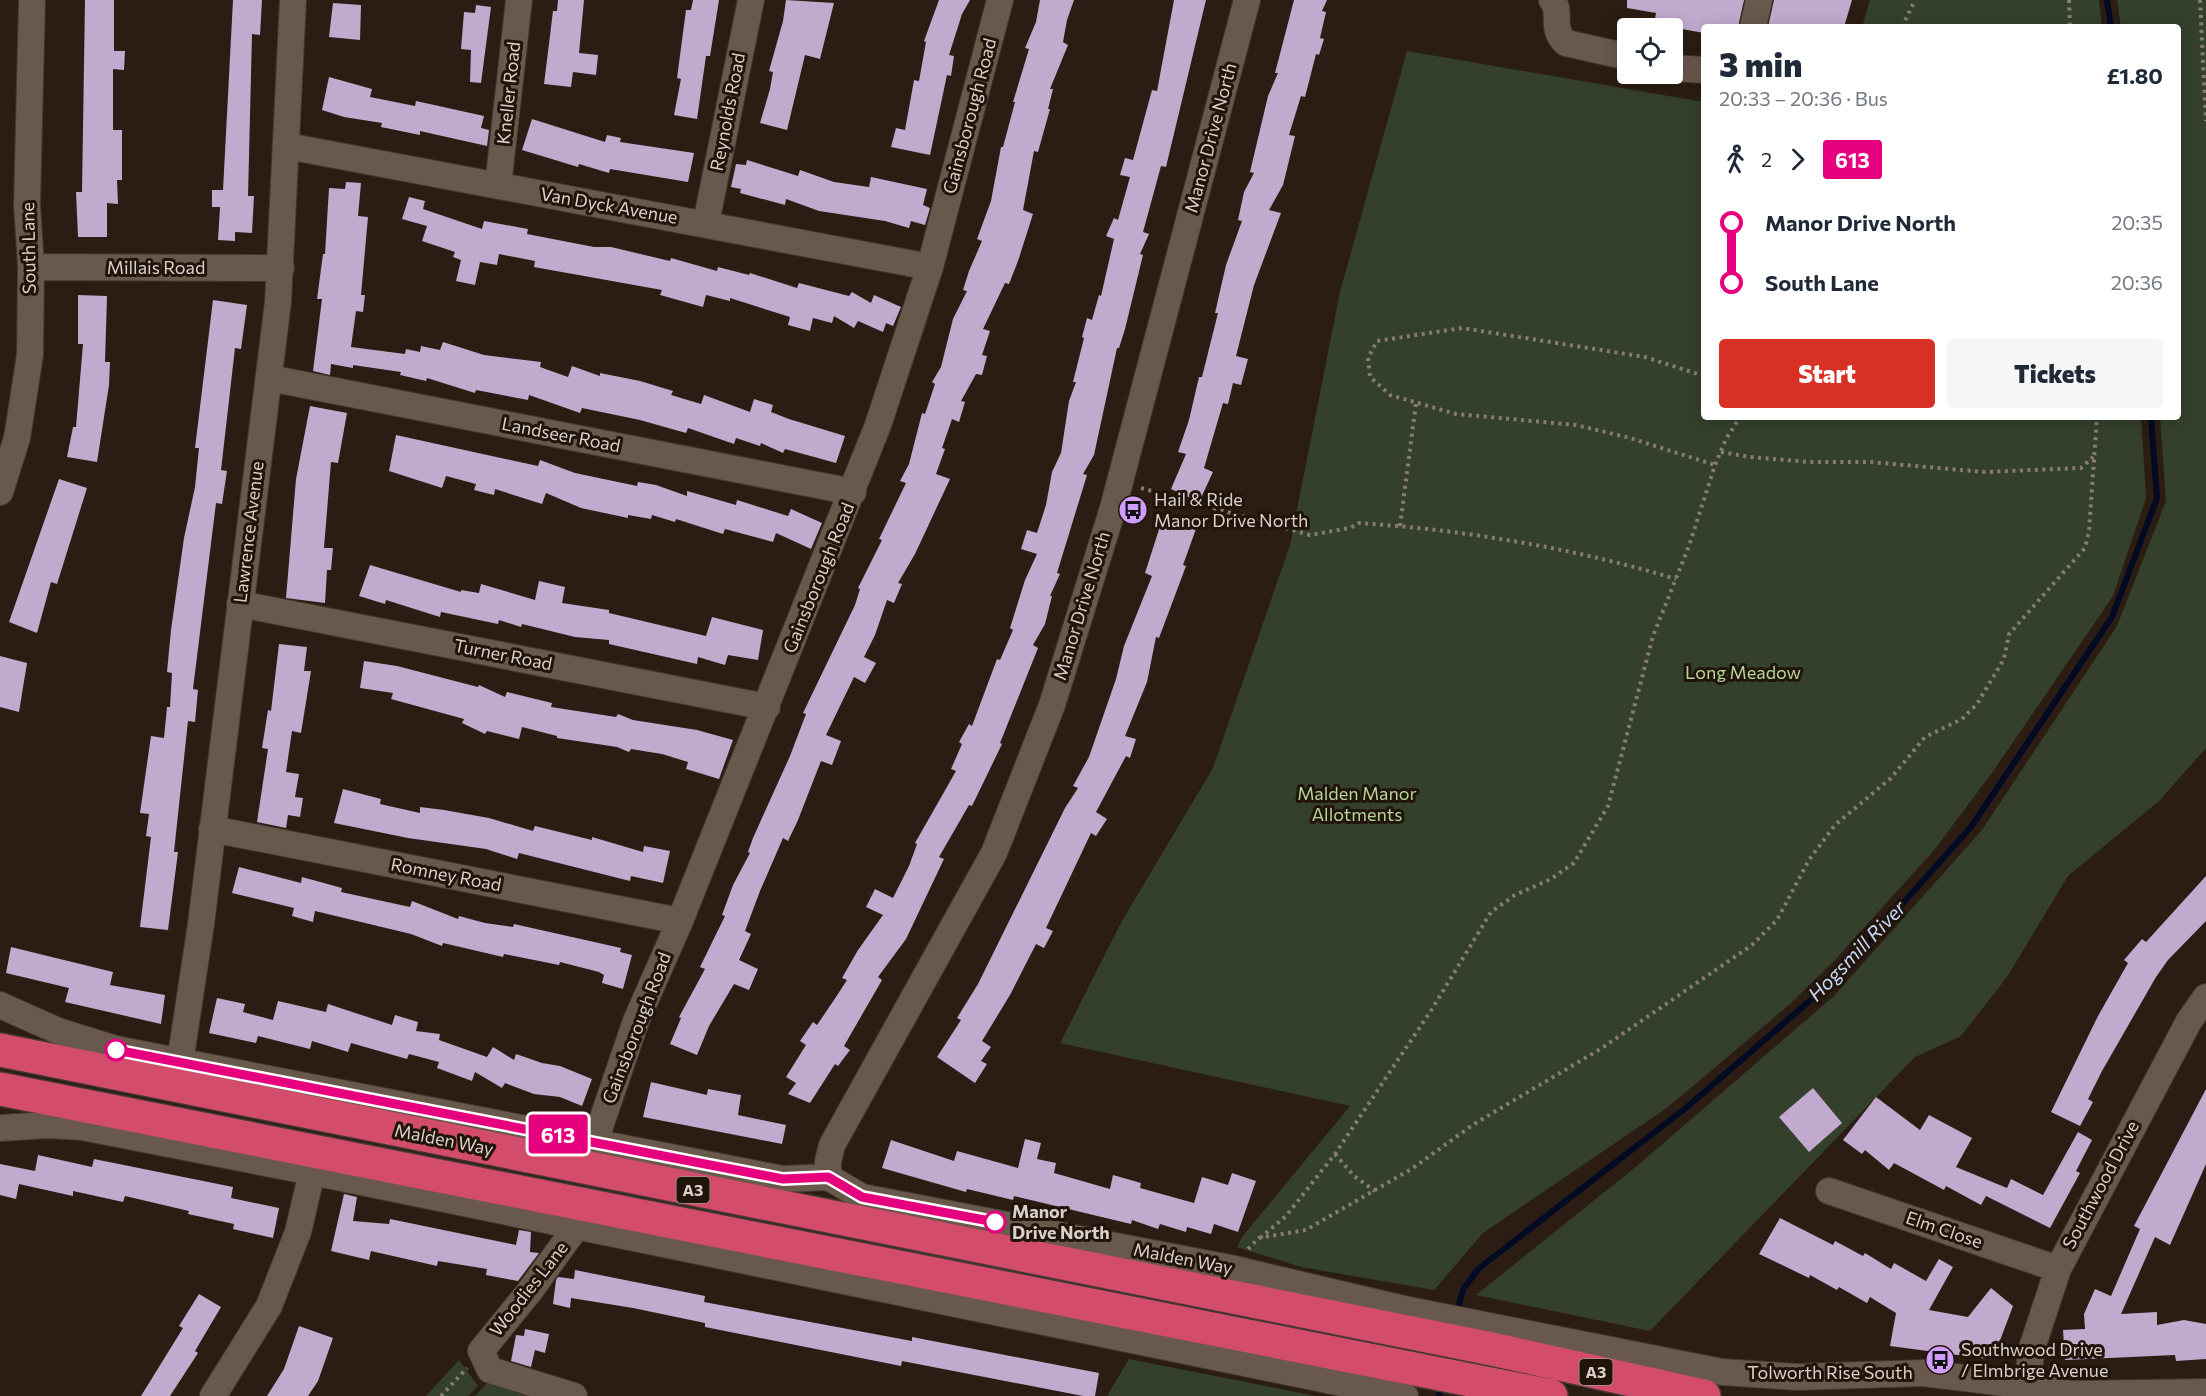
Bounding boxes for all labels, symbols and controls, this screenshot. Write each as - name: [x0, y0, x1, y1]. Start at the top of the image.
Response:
- map controls: [1617, 18, 1683, 84]
- button: locate: [1617, 18, 1683, 84]
- street label: Gainsborough Road: [938, 35, 1000, 196]
- street label: Kneller Road: [492, 40, 524, 145]
- text: 3 min: [1719, 43, 1802, 84]
- street label: Reynolds Road: [705, 51, 749, 173]
- street label: Manor Drive North: [1179, 60, 1241, 215]
- text: £1.80: [2106, 62, 2163, 89]
- text: 20:33 – 20:36 · Bus: [1719, 86, 1888, 110]
- icon: walk: [1719, 143, 1752, 176]
- icon: forward: [1781, 143, 1814, 176]
- text: 2: [1761, 147, 1772, 171]
- text: 613: [1835, 147, 1870, 172]
- street label: Van Dyck Avenue: [539, 182, 680, 228]
- street label: South Lane: [16, 202, 40, 294]
- text: Manor Drive North: [1765, 209, 1956, 236]
- text: 20:35: [2111, 210, 2163, 234]
- street label: Millais Road: [107, 256, 205, 278]
- text: South Lane: [1765, 269, 1879, 296]
- text: 20:36: [2111, 270, 2163, 294]
- button: Start: [1719, 339, 1935, 408]
- button: Tickets: [1947, 339, 2163, 408]
- street label: Landseer Road: [500, 412, 622, 456]
- street label: Lawrence Avenue: [228, 460, 268, 604]
- place label: Hail & Ride Manor Drive North: [1154, 488, 1308, 531]
- bus stop icon: Hail & Ride Manor Drive North: [1117, 494, 1149, 526]
- street label: Gainsborough Road: [778, 499, 858, 656]
- street label: Manor Drive North: [1048, 529, 1114, 683]
- street label: Turner Road: [452, 634, 554, 674]
- park label: Long Meadow: [1685, 661, 1801, 683]
- park label: Malden Manor Allotments: [1297, 782, 1417, 825]
- street label: Romney Road: [389, 853, 503, 896]
- water label: Hogsmill River: [1802, 894, 1911, 1006]
- street label: Gainsborough Road: [597, 949, 675, 1106]
- unlabelled marker: [105, 1039, 127, 1061]
- line badge: 613: [524, 1114, 592, 1154]
- street label: Southwood Drive: [2057, 1117, 2143, 1252]
- street label: Malden Way: [393, 1119, 496, 1159]
- text: 613: [541, 1122, 575, 1147]
- road number: A3: [676, 1177, 710, 1203]
- place label: Manor Drive North: [1012, 1200, 1110, 1243]
- street label: Elm Close: [1903, 1206, 1986, 1252]
- marker: Manor Drive North: [984, 1211, 1006, 1233]
- street label: Woodies Lane: [484, 1237, 572, 1340]
- street label: Malden Way: [1132, 1238, 1235, 1278]
- place label: Southwood Drive / Elmbrige Avenue: [1961, 1338, 2108, 1381]
- bus stop icon: Southwood Drive / Elmbrige Avenue: [1924, 1344, 1956, 1376]
- road number: A3: [1580, 1359, 1612, 1385]
- street label: Tolworth Rise South: [1747, 1361, 1913, 1383]

